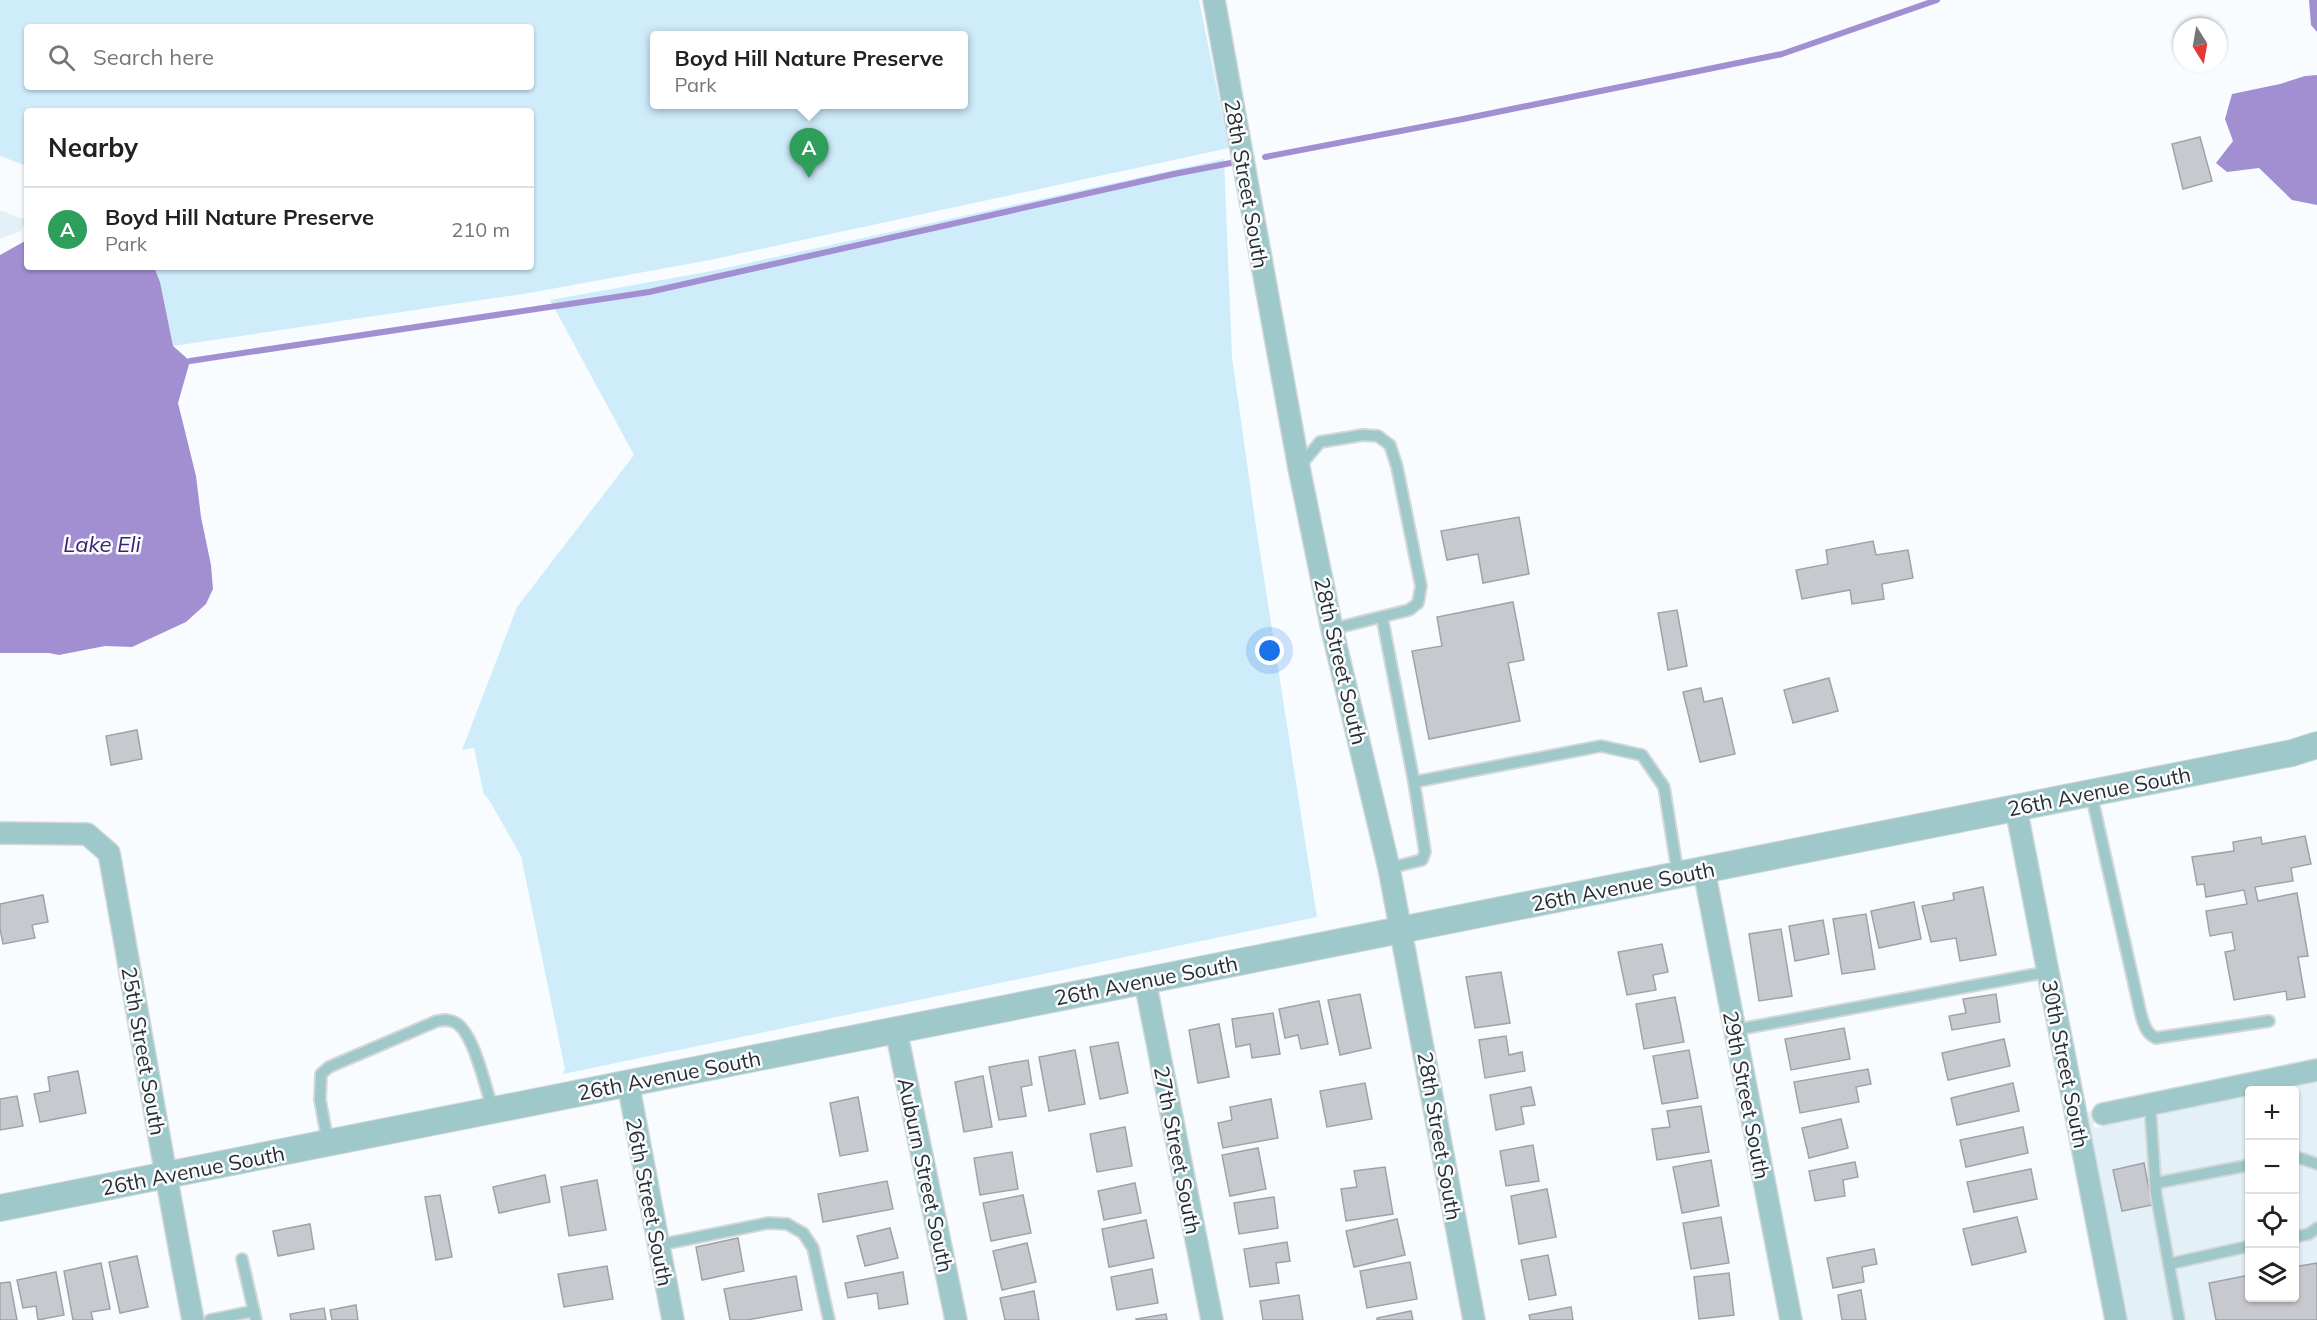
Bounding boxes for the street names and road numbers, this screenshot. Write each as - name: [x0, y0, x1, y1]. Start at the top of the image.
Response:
- street label: 28th Street South: [1219, 98, 1275, 270]
- street label: 28th Street South: [1309, 575, 1373, 747]
- street label: 26th Avenue South: [2005, 761, 2193, 821]
- street label: 26th Avenue South: [1529, 856, 1717, 916]
- street label: 26th Avenue South: [1052, 950, 1240, 1010]
- street label: 25th Street South: [116, 965, 172, 1137]
- street label: 30th Street South: [2037, 978, 2095, 1150]
- street label: 29th Street South: [1718, 1009, 1776, 1181]
- street label: 26th Avenue South: [575, 1045, 763, 1105]
- street label: 28th Street South: [1412, 1050, 1468, 1222]
- street label: 27th Street South: [1149, 1064, 1207, 1236]
- street label: Auburn Street South: [893, 1075, 959, 1275]
- street label: 26th Street South: [621, 1116, 679, 1288]
- street label: 26th Avenue South: [99, 1140, 287, 1200]

